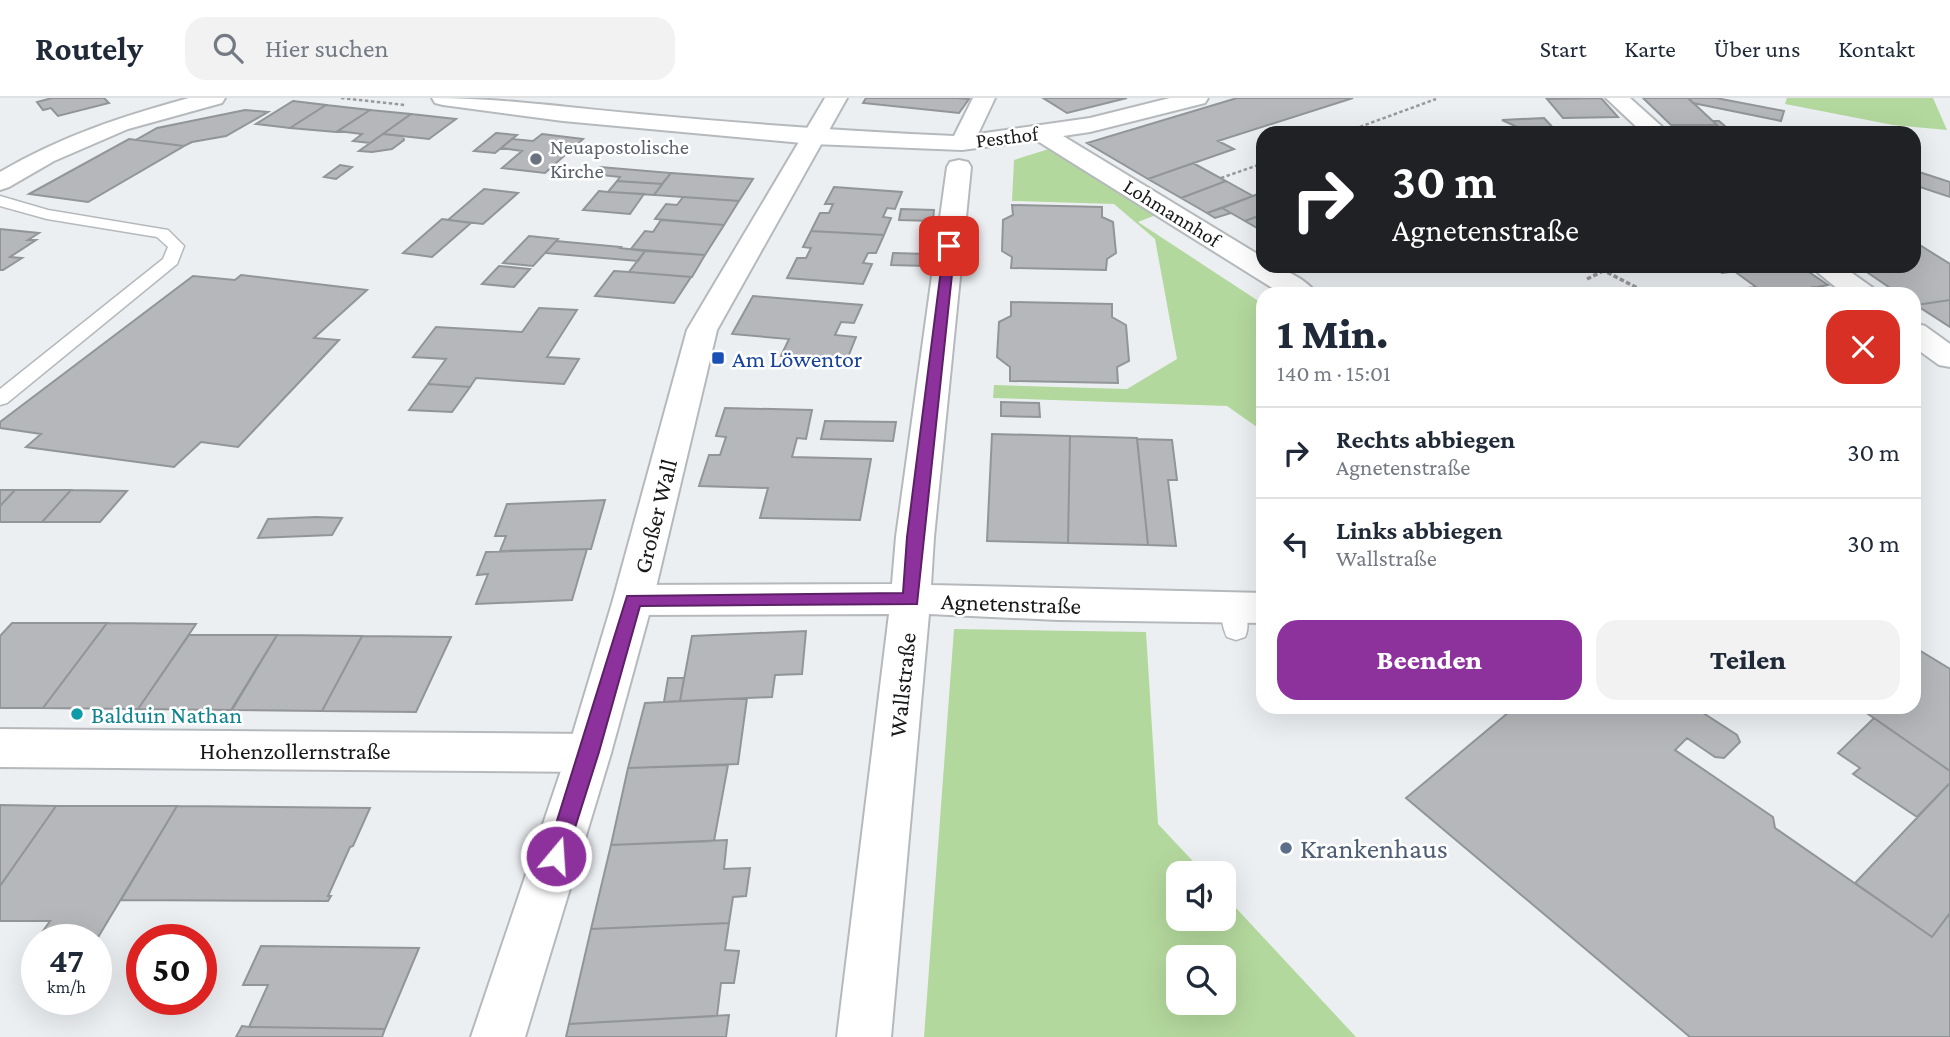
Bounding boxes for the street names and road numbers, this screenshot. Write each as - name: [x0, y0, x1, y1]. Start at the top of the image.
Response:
- street label: Pesthof: [975, 121, 1041, 153]
- street label: Lohmannhof: [1119, 174, 1226, 253]
- street label: Großer Wall: [628, 456, 682, 576]
- street label: Agnetenstraße: [940, 587, 1082, 619]
- street label: Wallstraße: [883, 631, 921, 739]
- street label: Hohenzollernstraße: [199, 737, 391, 764]

